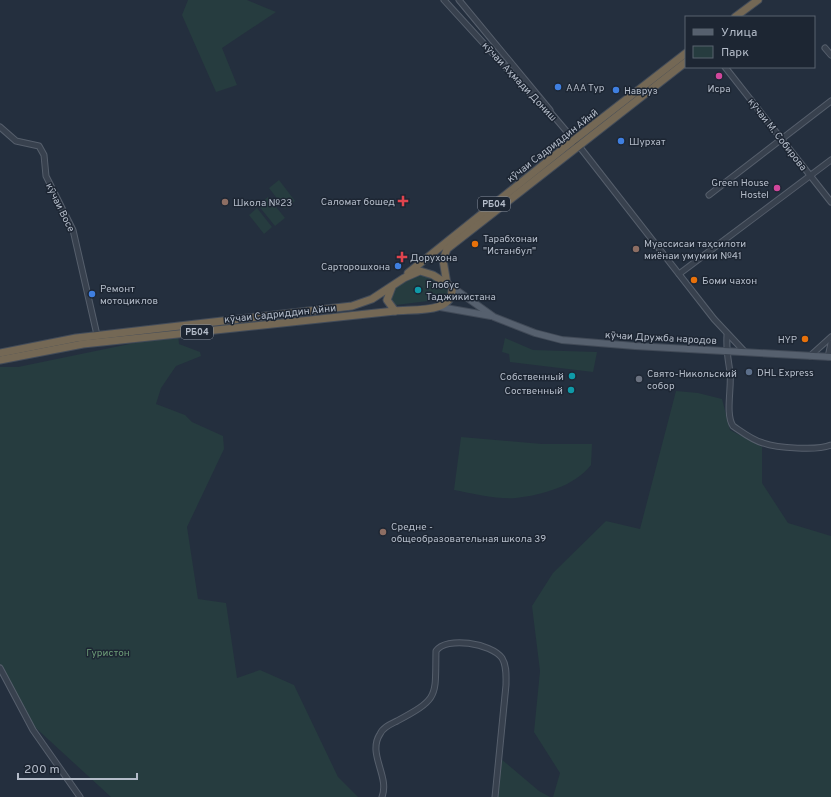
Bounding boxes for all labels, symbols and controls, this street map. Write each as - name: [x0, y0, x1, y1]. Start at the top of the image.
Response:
- legend: [685, 16, 815, 68]
- text: Улица: [721, 25, 757, 41]
- street label: кӯчаи Аҳмади Дониш: [479, 40, 559, 124]
- text: Парк: [721, 45, 749, 61]
- marker: Исра: [714, 71, 724, 81]
- marker: ААА Тур: [553, 82, 563, 92]
- place label: ААА Тур: [566, 82, 605, 95]
- place label: Исра: [707, 83, 731, 96]
- marker: Навруз: [611, 85, 621, 95]
- place label: Навруз: [624, 85, 658, 98]
- street label: кӯчаи М. Собирова: [744, 96, 809, 174]
- street label: кӯчаи Садриддин Айнӣ: [505, 106, 601, 186]
- marker: Шурхат: [616, 136, 626, 146]
- place label: Шурхат: [629, 136, 666, 149]
- place label: Green House Hostel: [711, 177, 769, 202]
- street label: кӯчаи Восе: [42, 181, 77, 234]
- marker: Green House Hostel: [772, 183, 782, 193]
- place label: Саломат бошед: [321, 196, 395, 209]
- marker: Саломат бошед: [398, 196, 408, 206]
- marker: Школа №23: [220, 197, 230, 207]
- place label: Школа №23: [233, 197, 292, 210]
- road number: РБ04: [478, 197, 510, 211]
- place label: Тарабхонаи "Истанбул": [483, 233, 538, 258]
- place label: Муассисаи таҳсилоти миёнаи умумии №41: [644, 238, 746, 263]
- marker: Тарабхонаи "Истанбул": [470, 239, 480, 249]
- marker: Муассисаи таҳсилоти миёнаи умумии №41: [631, 244, 641, 254]
- marker: Дорухона: [397, 252, 407, 262]
- place label: Дорухона: [410, 252, 457, 265]
- place label: Сарторошхона: [321, 261, 390, 274]
- marker: Сарторошхона: [393, 261, 403, 271]
- marker: Боми чахон: [689, 275, 699, 285]
- place label: Боми чахон: [702, 275, 757, 288]
- place label: Глобус Таджикистана: [426, 279, 496, 304]
- place label: Ремонт мотоциклов: [100, 283, 158, 308]
- marker: Глобус Таджикистана: [413, 285, 423, 295]
- marker: Ремонт мотоциклов: [87, 289, 97, 299]
- street label: кӯчаи Садриддин Айни: [224, 302, 337, 327]
- road number: РБ04: [181, 325, 213, 339]
- street label: кӯчаи Дружба народов: [605, 329, 717, 348]
- place label: HYP: [778, 334, 797, 347]
- marker: HYP: [800, 334, 810, 344]
- marker: DHL Express: [744, 367, 754, 377]
- place label: DHL Express: [757, 367, 814, 380]
- place label: Свято-Никольский собор: [647, 368, 737, 393]
- place label: Собственный: [500, 371, 564, 384]
- marker: Собственный: [567, 371, 577, 381]
- marker: Свято-Никольский собор: [634, 374, 644, 384]
- place label: Соственный: [504, 385, 563, 398]
- marker: Соственный: [566, 385, 576, 395]
- place label: Средне - общеобразовательная школа 39: [391, 521, 546, 546]
- marker: Средне - общеобразовательная школа 39: [378, 527, 388, 537]
- park label: Гуристон: [86, 647, 130, 660]
- scale bar: [18, 755, 137, 781]
- text: 200 m: [24, 762, 60, 778]

